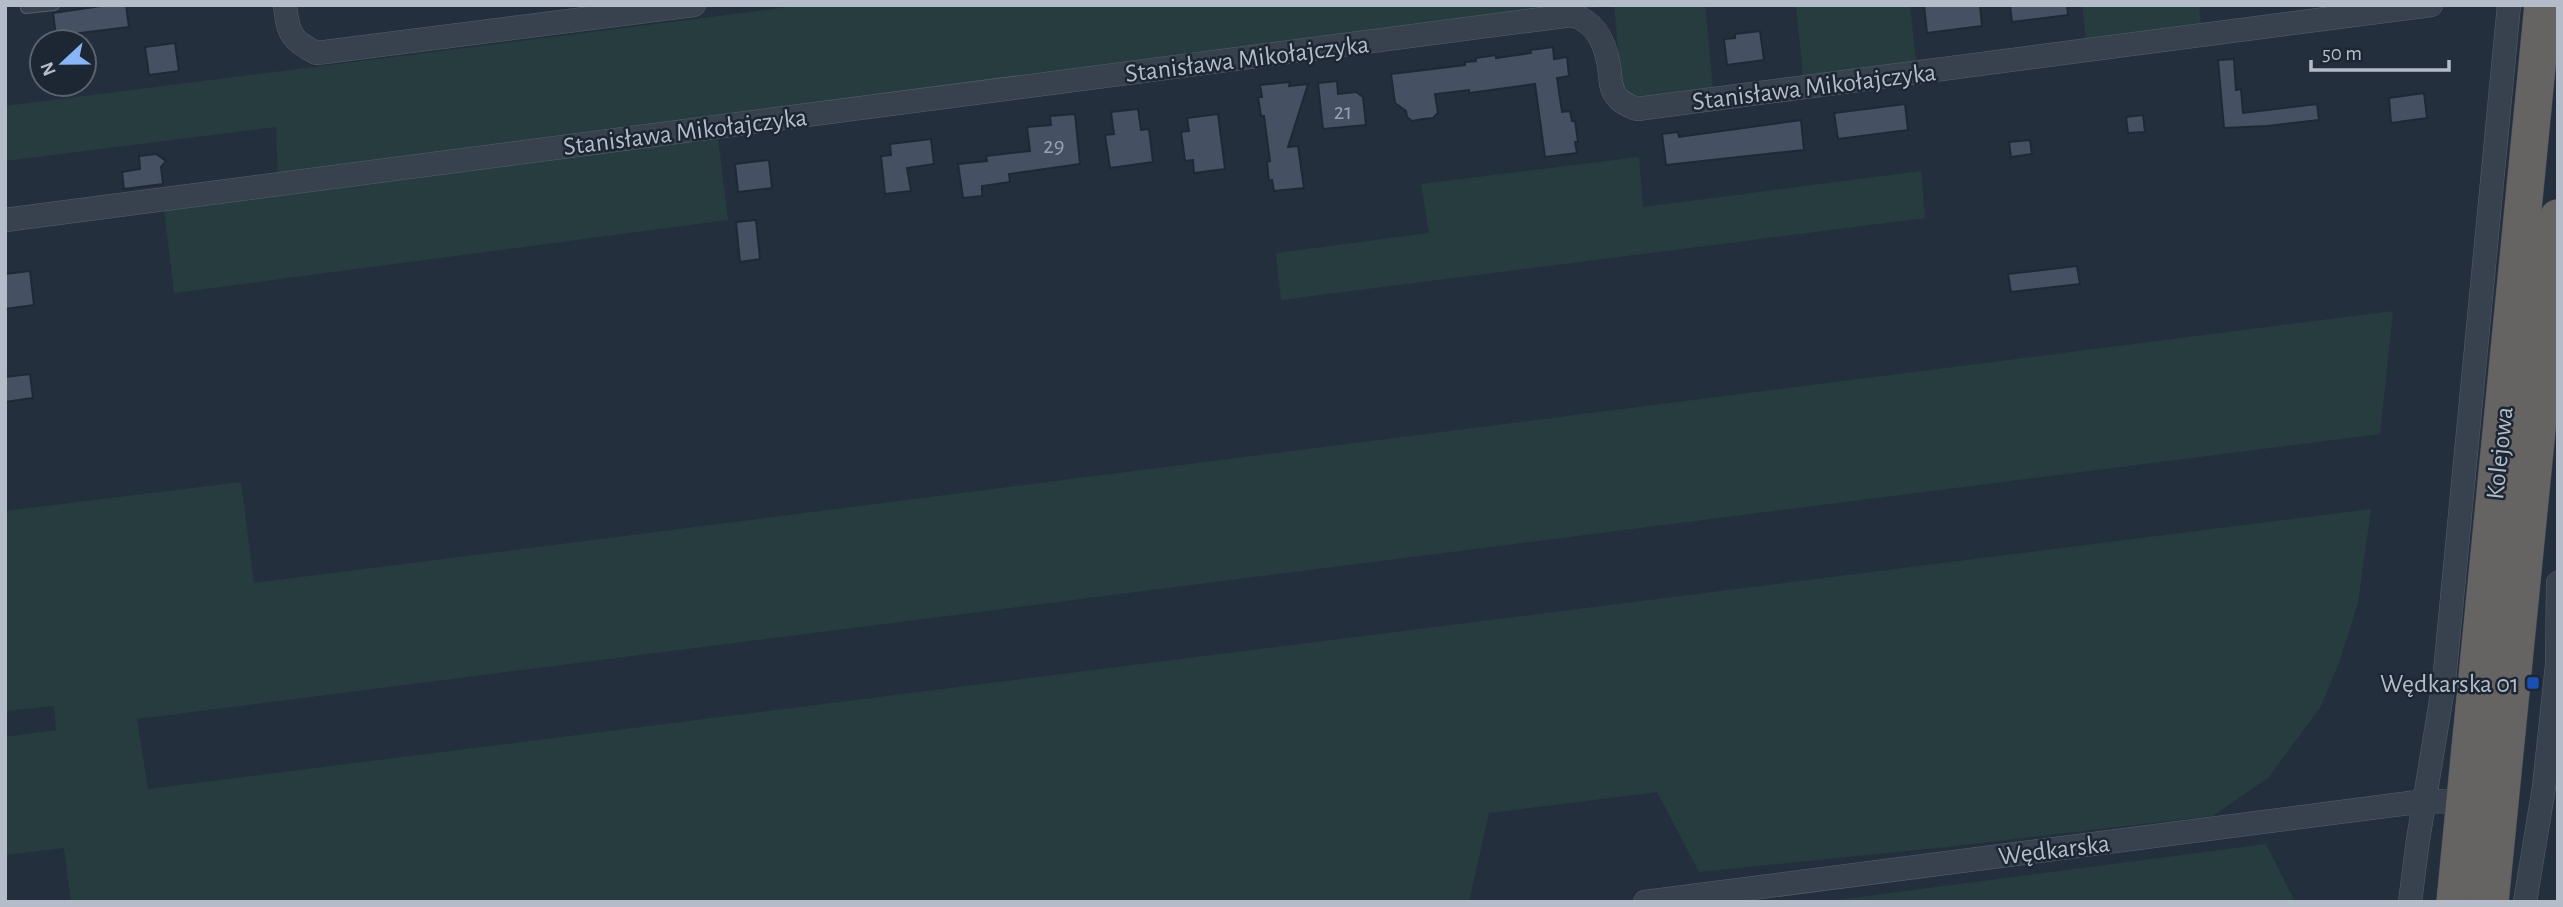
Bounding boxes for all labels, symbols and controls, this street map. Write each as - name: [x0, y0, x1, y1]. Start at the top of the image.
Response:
- north arrow: [28, 28, 98, 98]
- scale bar: [2311, 28, 2449, 72]
- street label: Stanisława Mikołajczyka: [1124, 31, 1370, 87]
- text: 50 m: [2322, 43, 2362, 64]
- text: N: [37, 59, 60, 78]
- street label: Stanisława Mikołajczyka: [1691, 59, 1937, 115]
- house number: 21: [1334, 101, 1352, 124]
- street label: Stanisława Mikołajczyka: [562, 104, 808, 160]
- house number: 29: [1043, 135, 1065, 158]
- street label: Kolejowa: [2482, 405, 2518, 501]
- place label: Wędkarska 01: [2380, 671, 2519, 697]
- marker: Wędkarska 01: [2525, 675, 2541, 691]
- street label: Wędkarska: [1997, 830, 2111, 870]

